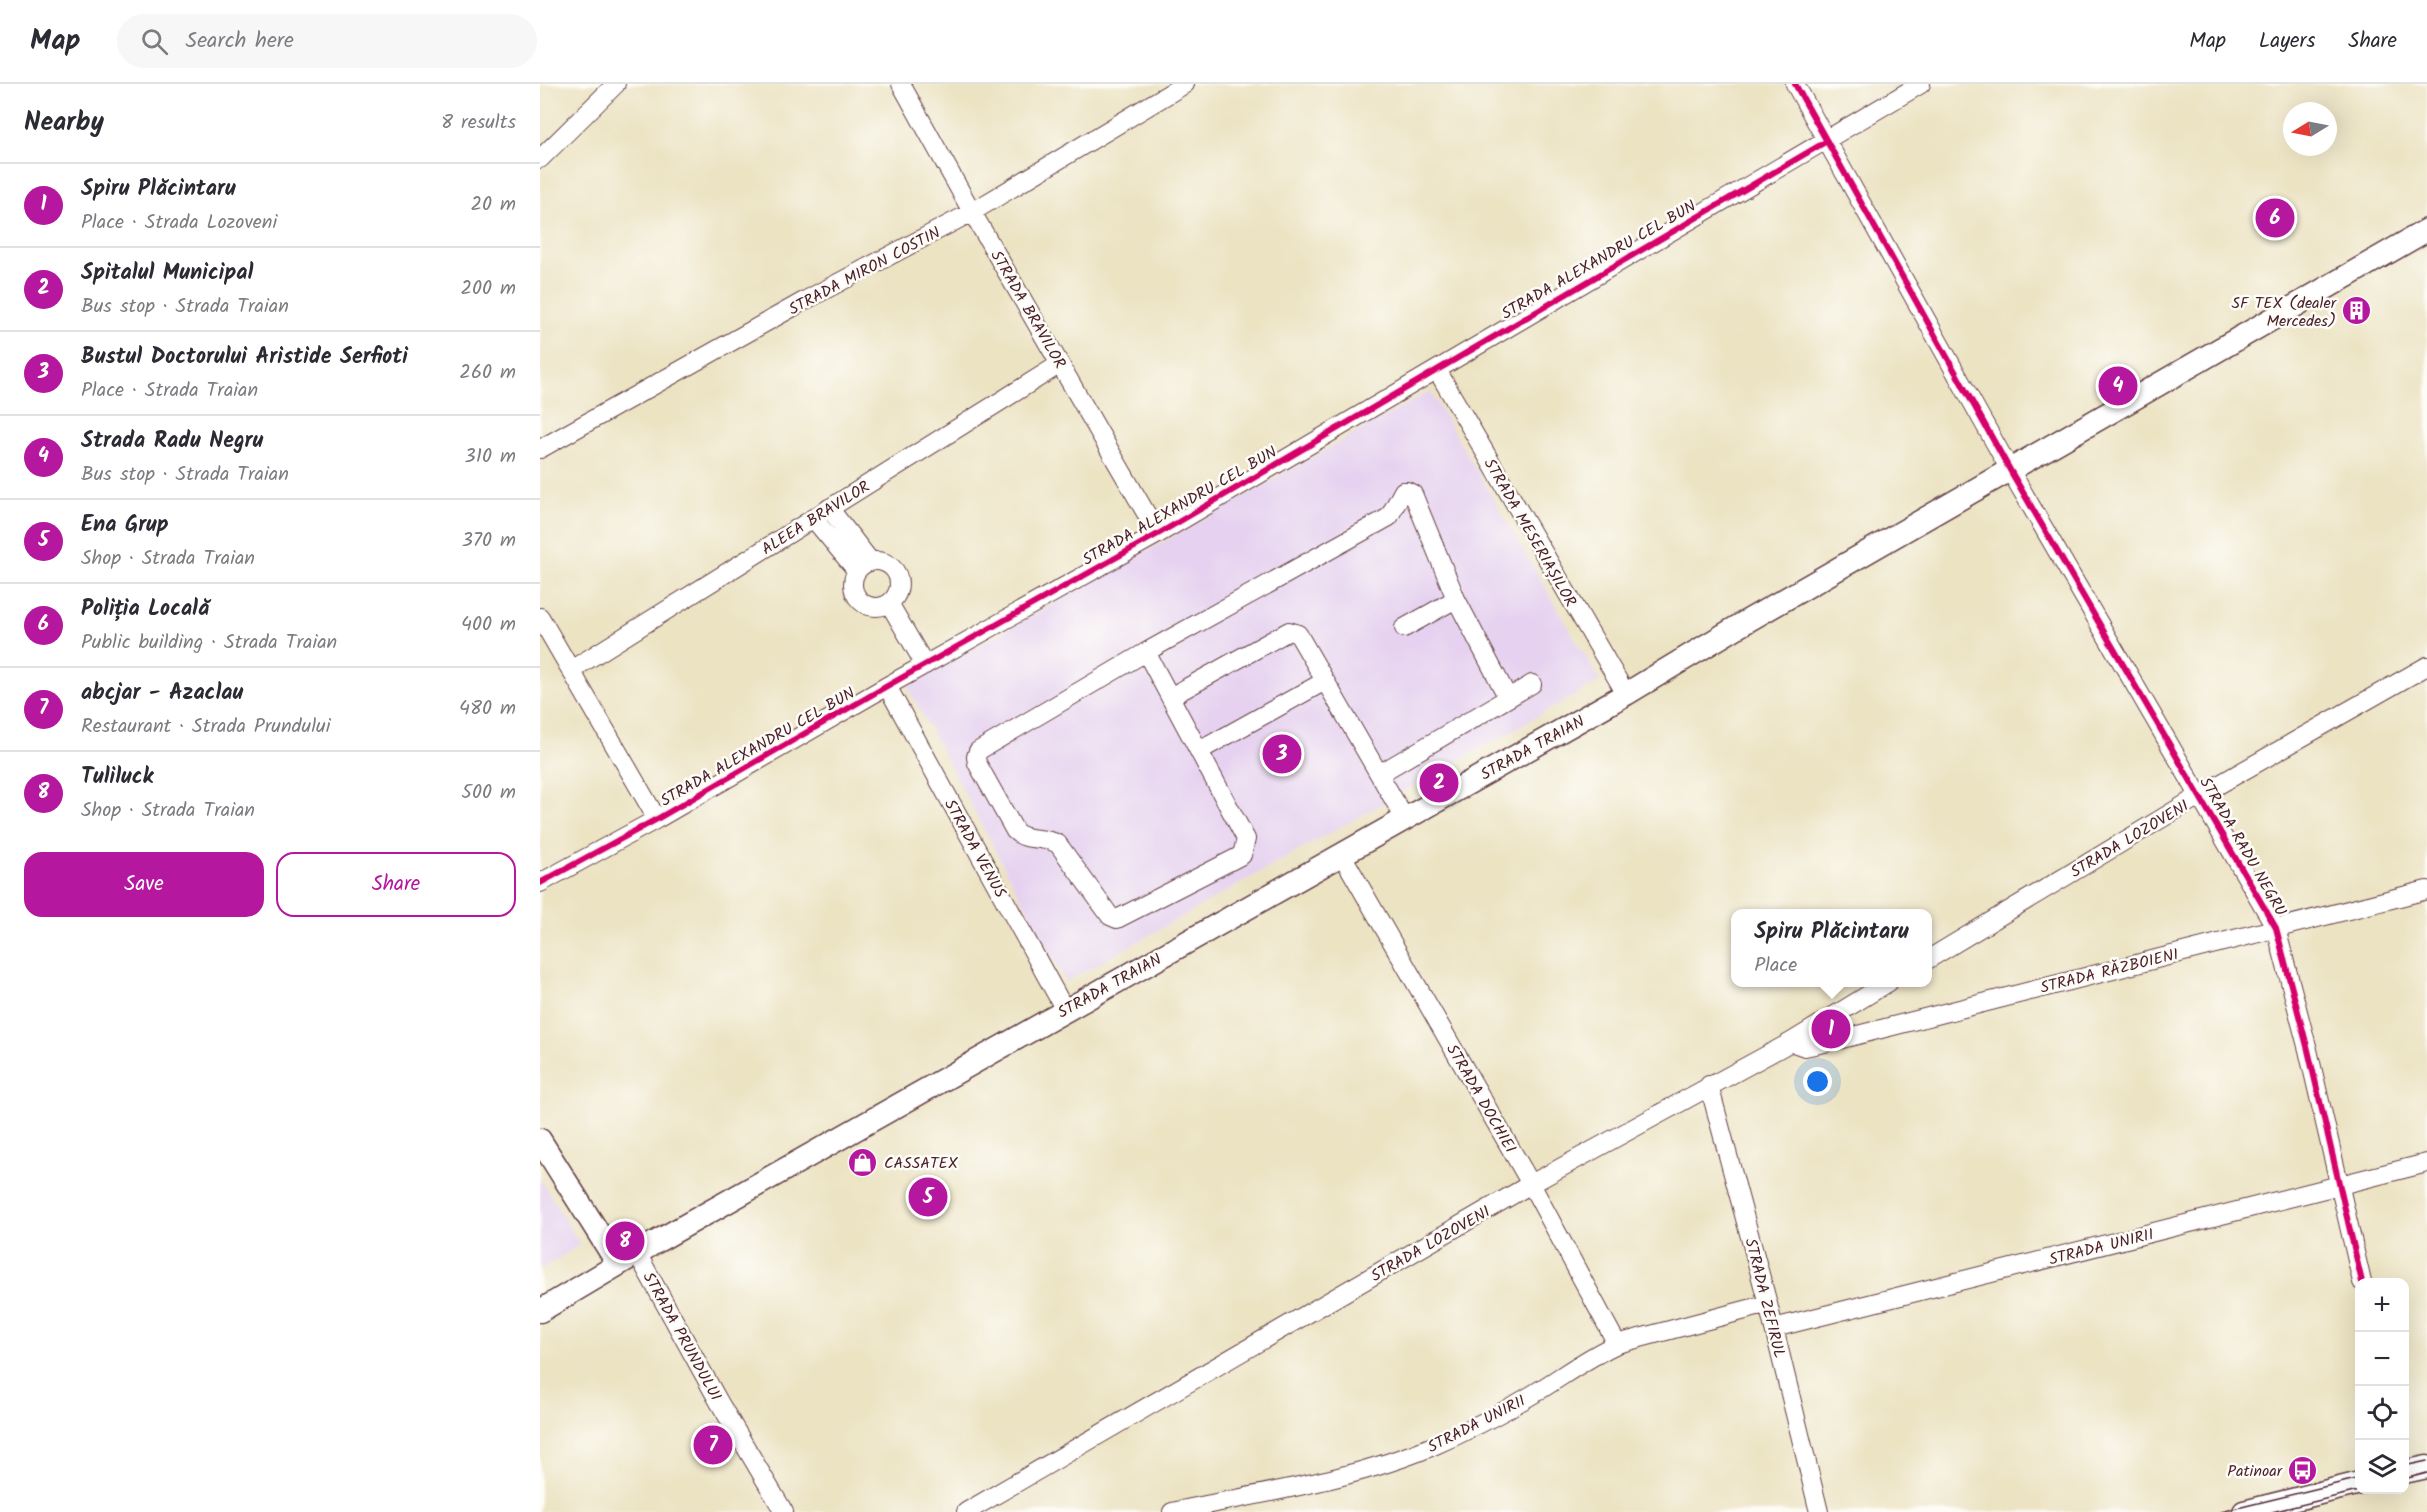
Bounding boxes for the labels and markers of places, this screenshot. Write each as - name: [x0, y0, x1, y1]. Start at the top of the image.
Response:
- pin: 6: [2256, 196, 2294, 240]
- place label: SF TEX (dealer Mercedes): [2232, 291, 2338, 334]
- building icon: SF TEX (dealer Mercedes): [2341, 295, 2373, 327]
- pin: 4: [2098, 364, 2138, 408]
- pin: 3: [1262, 732, 1302, 776]
- pin: 2: [1420, 760, 1458, 806]
- pin: 1: [1812, 1006, 1850, 1052]
- shop icon: CASSATEX: [847, 1146, 879, 1178]
- place label: CASSATEX: [884, 1151, 959, 1176]
- pin: 5: [908, 1174, 948, 1220]
- pin: 8: [606, 1218, 644, 1264]
- pin: 7: [694, 1422, 732, 1468]
- bus stop icon: Patinoar: [2287, 1454, 2319, 1486]
- place label: Patinoar: [2227, 1459, 2284, 1484]

